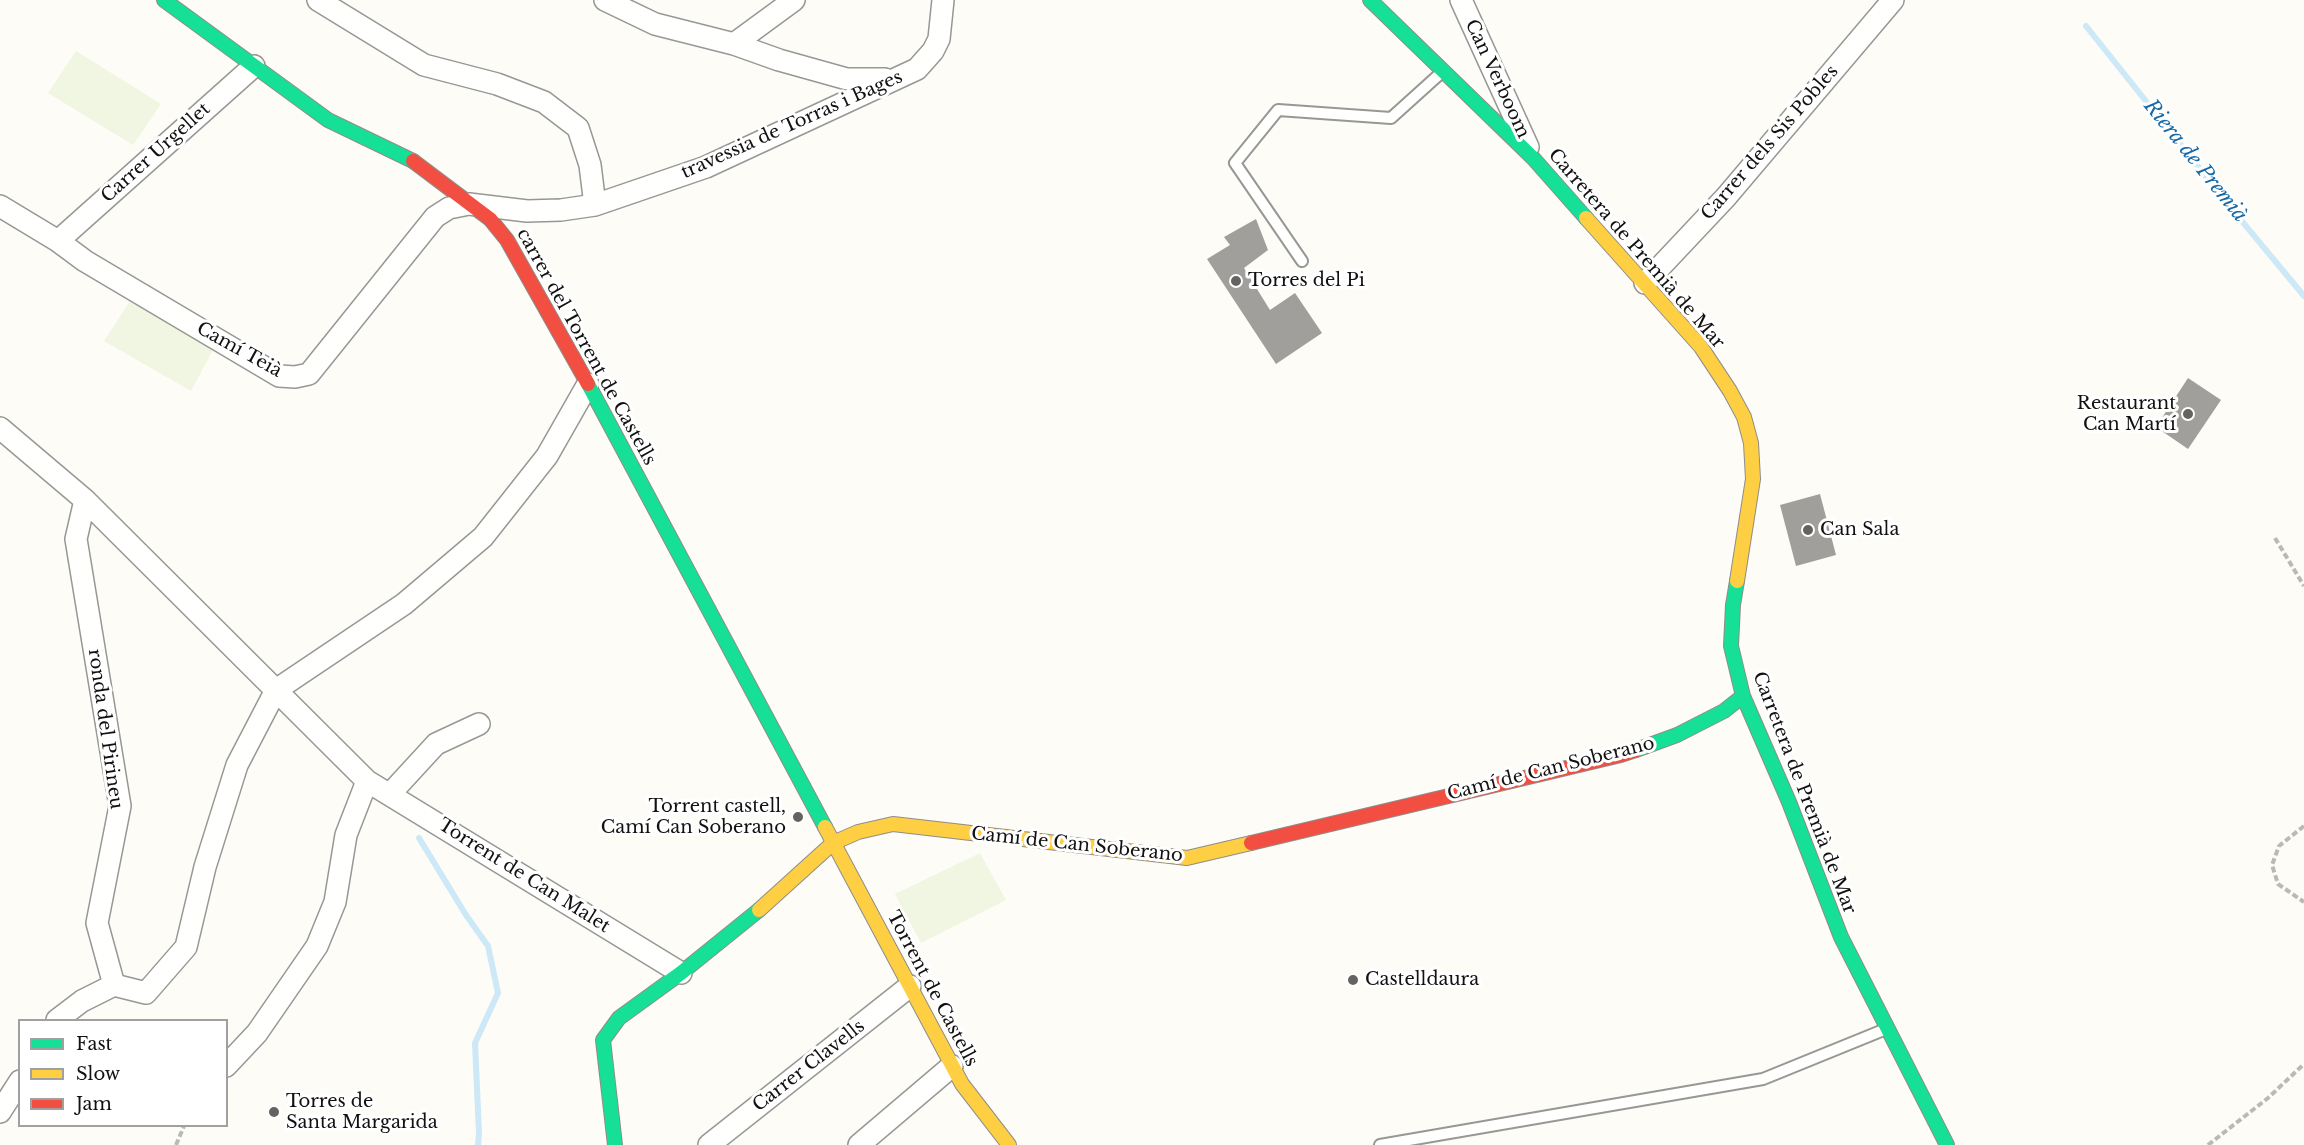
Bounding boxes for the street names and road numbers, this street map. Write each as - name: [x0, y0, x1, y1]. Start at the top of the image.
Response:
- street label: Can Verboom: [1460, 16, 1534, 142]
- street label: Carrer dels Sis Pobles: [1697, 61, 1843, 225]
- street label: travessia de Torras i Bages: [678, 66, 906, 184]
- street label: Carrer Urgellet: [97, 99, 215, 207]
- street label: Carretera de Premià de Mar: [1543, 145, 1729, 353]
- street label: carrer del Torrent de Castells: [512, 225, 660, 469]
- street label: Camí Teià: [193, 318, 285, 382]
- street label: ronda del Pirineu: [83, 648, 127, 810]
- street label: Carretera de Premià de Mar: [1748, 669, 1860, 917]
- street label: Camí de Can Soberano: [1445, 733, 1657, 805]
- street label: Torrent de Can Malet: [434, 814, 614, 938]
- street label: Camí de Can Soberano: [970, 823, 1184, 867]
- street label: Torrent de Castells: [882, 908, 982, 1070]
- street label: Carrer Clavells: [749, 1016, 869, 1116]

